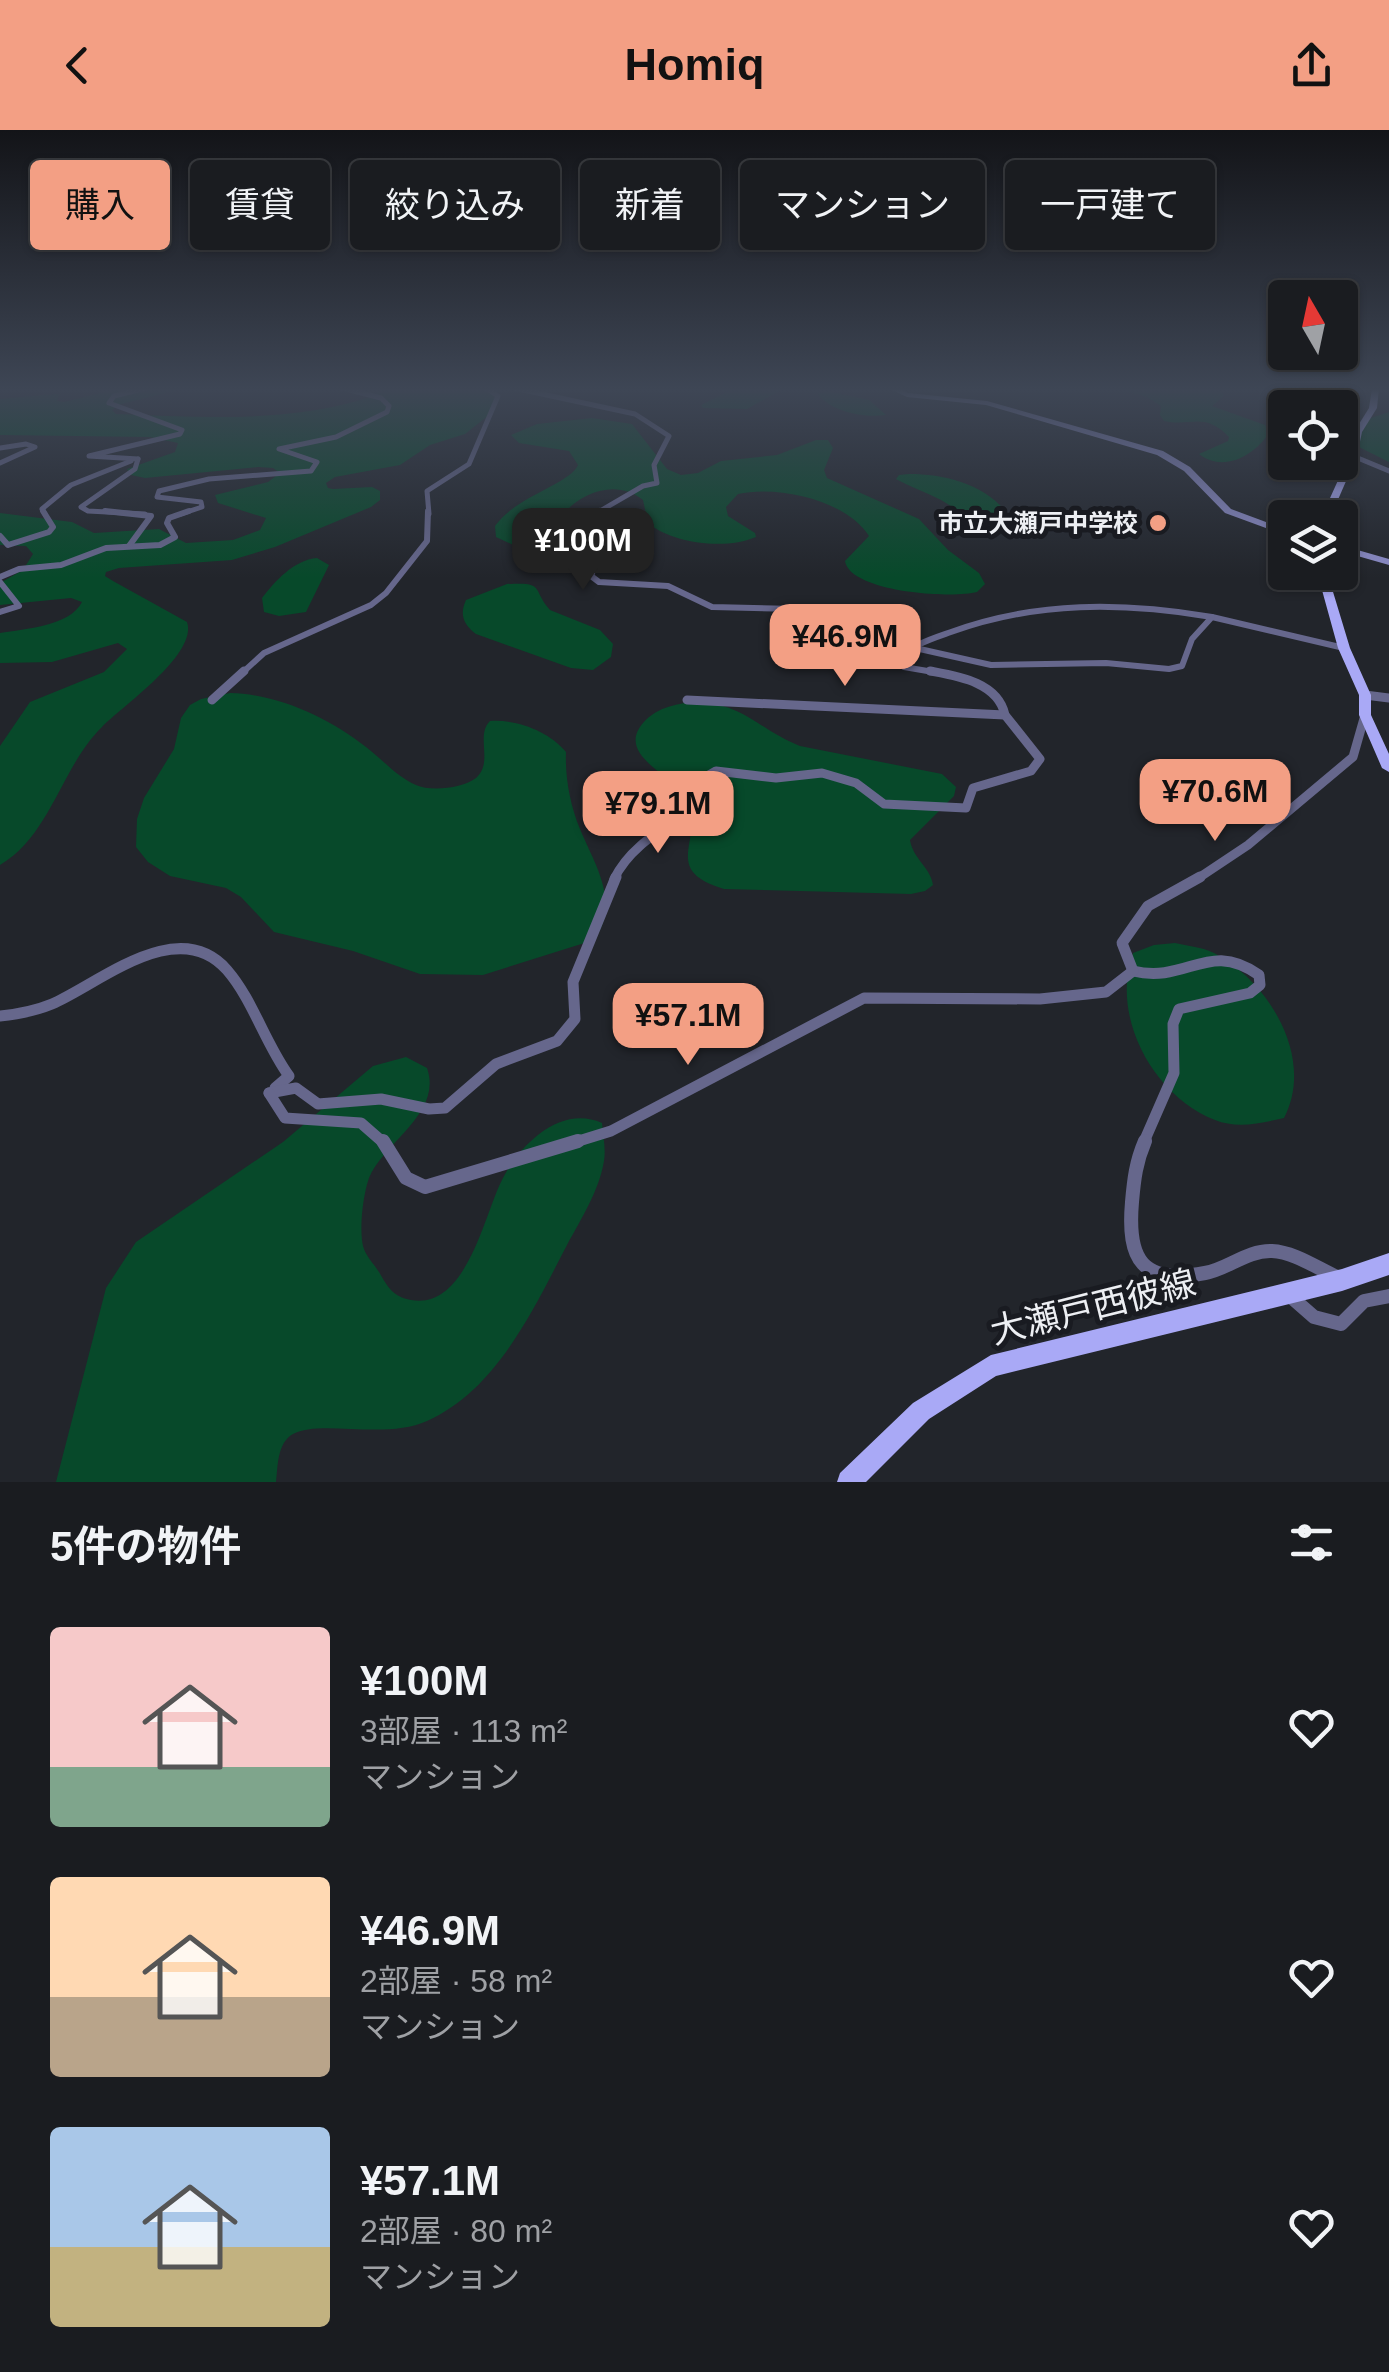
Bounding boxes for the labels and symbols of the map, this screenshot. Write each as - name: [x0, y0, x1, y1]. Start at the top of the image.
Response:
- north arrow: [1268, 280, 1358, 370]
- pin: ¥100M: [513, 508, 653, 593]
- place label: 市立大瀬戸中学校: [938, 509, 1138, 537]
- marker: 市立大瀬戸中学校: [1147, 512, 1169, 534]
- pin: ¥46.9M: [764, 604, 926, 689]
- pin: ¥70.6M: [1134, 759, 1296, 844]
- pin: ¥79.1M: [577, 771, 739, 856]
- pin: ¥57.1M: [607, 983, 769, 1068]
- street label: 大瀬戸西彼線: [986, 1262, 1199, 1351]

